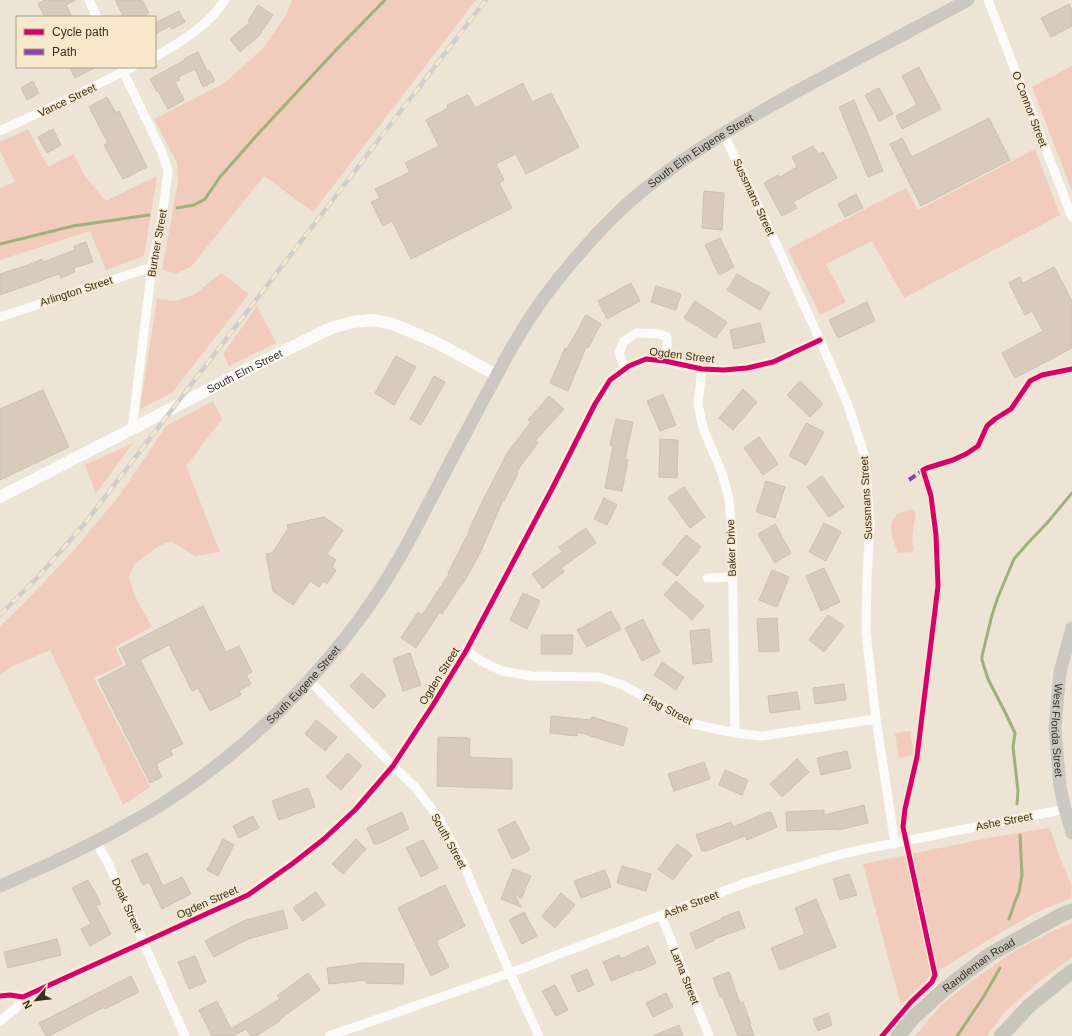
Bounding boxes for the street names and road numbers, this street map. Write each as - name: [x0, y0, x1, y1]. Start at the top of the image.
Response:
- street label: O Connor Street: [1010, 69, 1050, 149]
- street label: Vance Street: [36, 81, 98, 119]
- street label: South Elm Eugene Street: [645, 111, 755, 190]
- street label: Sussmans Street: [731, 157, 777, 237]
- street label: Burtner Street: [145, 208, 169, 278]
- street label: Arlington Street: [38, 274, 114, 308]
- street label: Ogden Street: [649, 345, 715, 365]
- street label: South Elm Street: [205, 347, 284, 395]
- street label: Sussmans Street: [858, 456, 874, 540]
- street label: Baker Drive: [724, 519, 738, 577]
- street label: South Eugene Street: [264, 643, 342, 726]
- street label: Ogden Street: [417, 645, 461, 707]
- street label: West Florida Street: [1049, 683, 1065, 778]
- street label: Flag Street: [641, 691, 695, 727]
- street label: Ashe Street: [975, 810, 1033, 832]
- street label: South Street: [429, 811, 469, 871]
- street label: Doak Street: [110, 876, 144, 934]
- street label: Ogden Street: [175, 883, 239, 921]
- street label: Ashe Street: [662, 888, 720, 920]
- street label: Randleman Road: [940, 936, 1017, 995]
- street label: Lama Street: [668, 946, 702, 1006]

